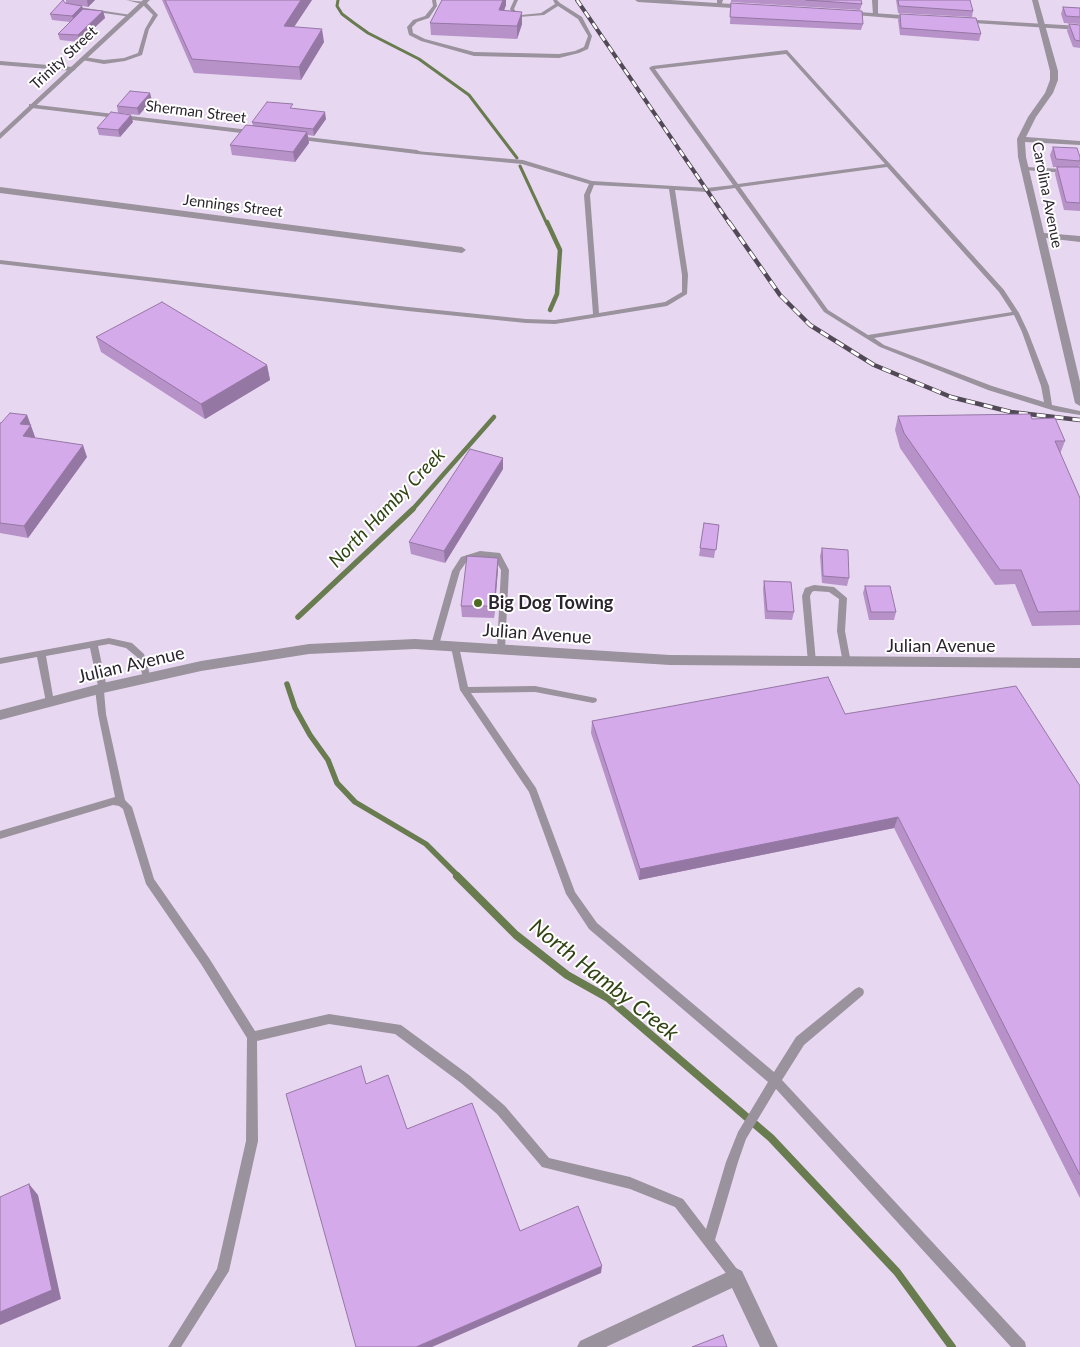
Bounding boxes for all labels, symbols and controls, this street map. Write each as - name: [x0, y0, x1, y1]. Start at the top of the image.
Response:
- street label: Trinity Street: [27, 23, 101, 93]
- street label: Sherman Street: [145, 97, 247, 127]
- street label: Carolina Avenue: [1028, 140, 1066, 250]
- street label: Jennings Street: [182, 191, 284, 221]
- water label: North Hamby Creek: [324, 444, 450, 572]
- place label: Big Dog Towing: [488, 592, 613, 614]
- marker: Big Dog Towing: [472, 597, 484, 609]
- street label: Julian Avenue: [482, 619, 592, 649]
- street label: Julian Avenue: [886, 635, 996, 657]
- street label: Julian Avenue: [75, 642, 187, 688]
- water label: North Hamby Creek: [524, 914, 684, 1046]

